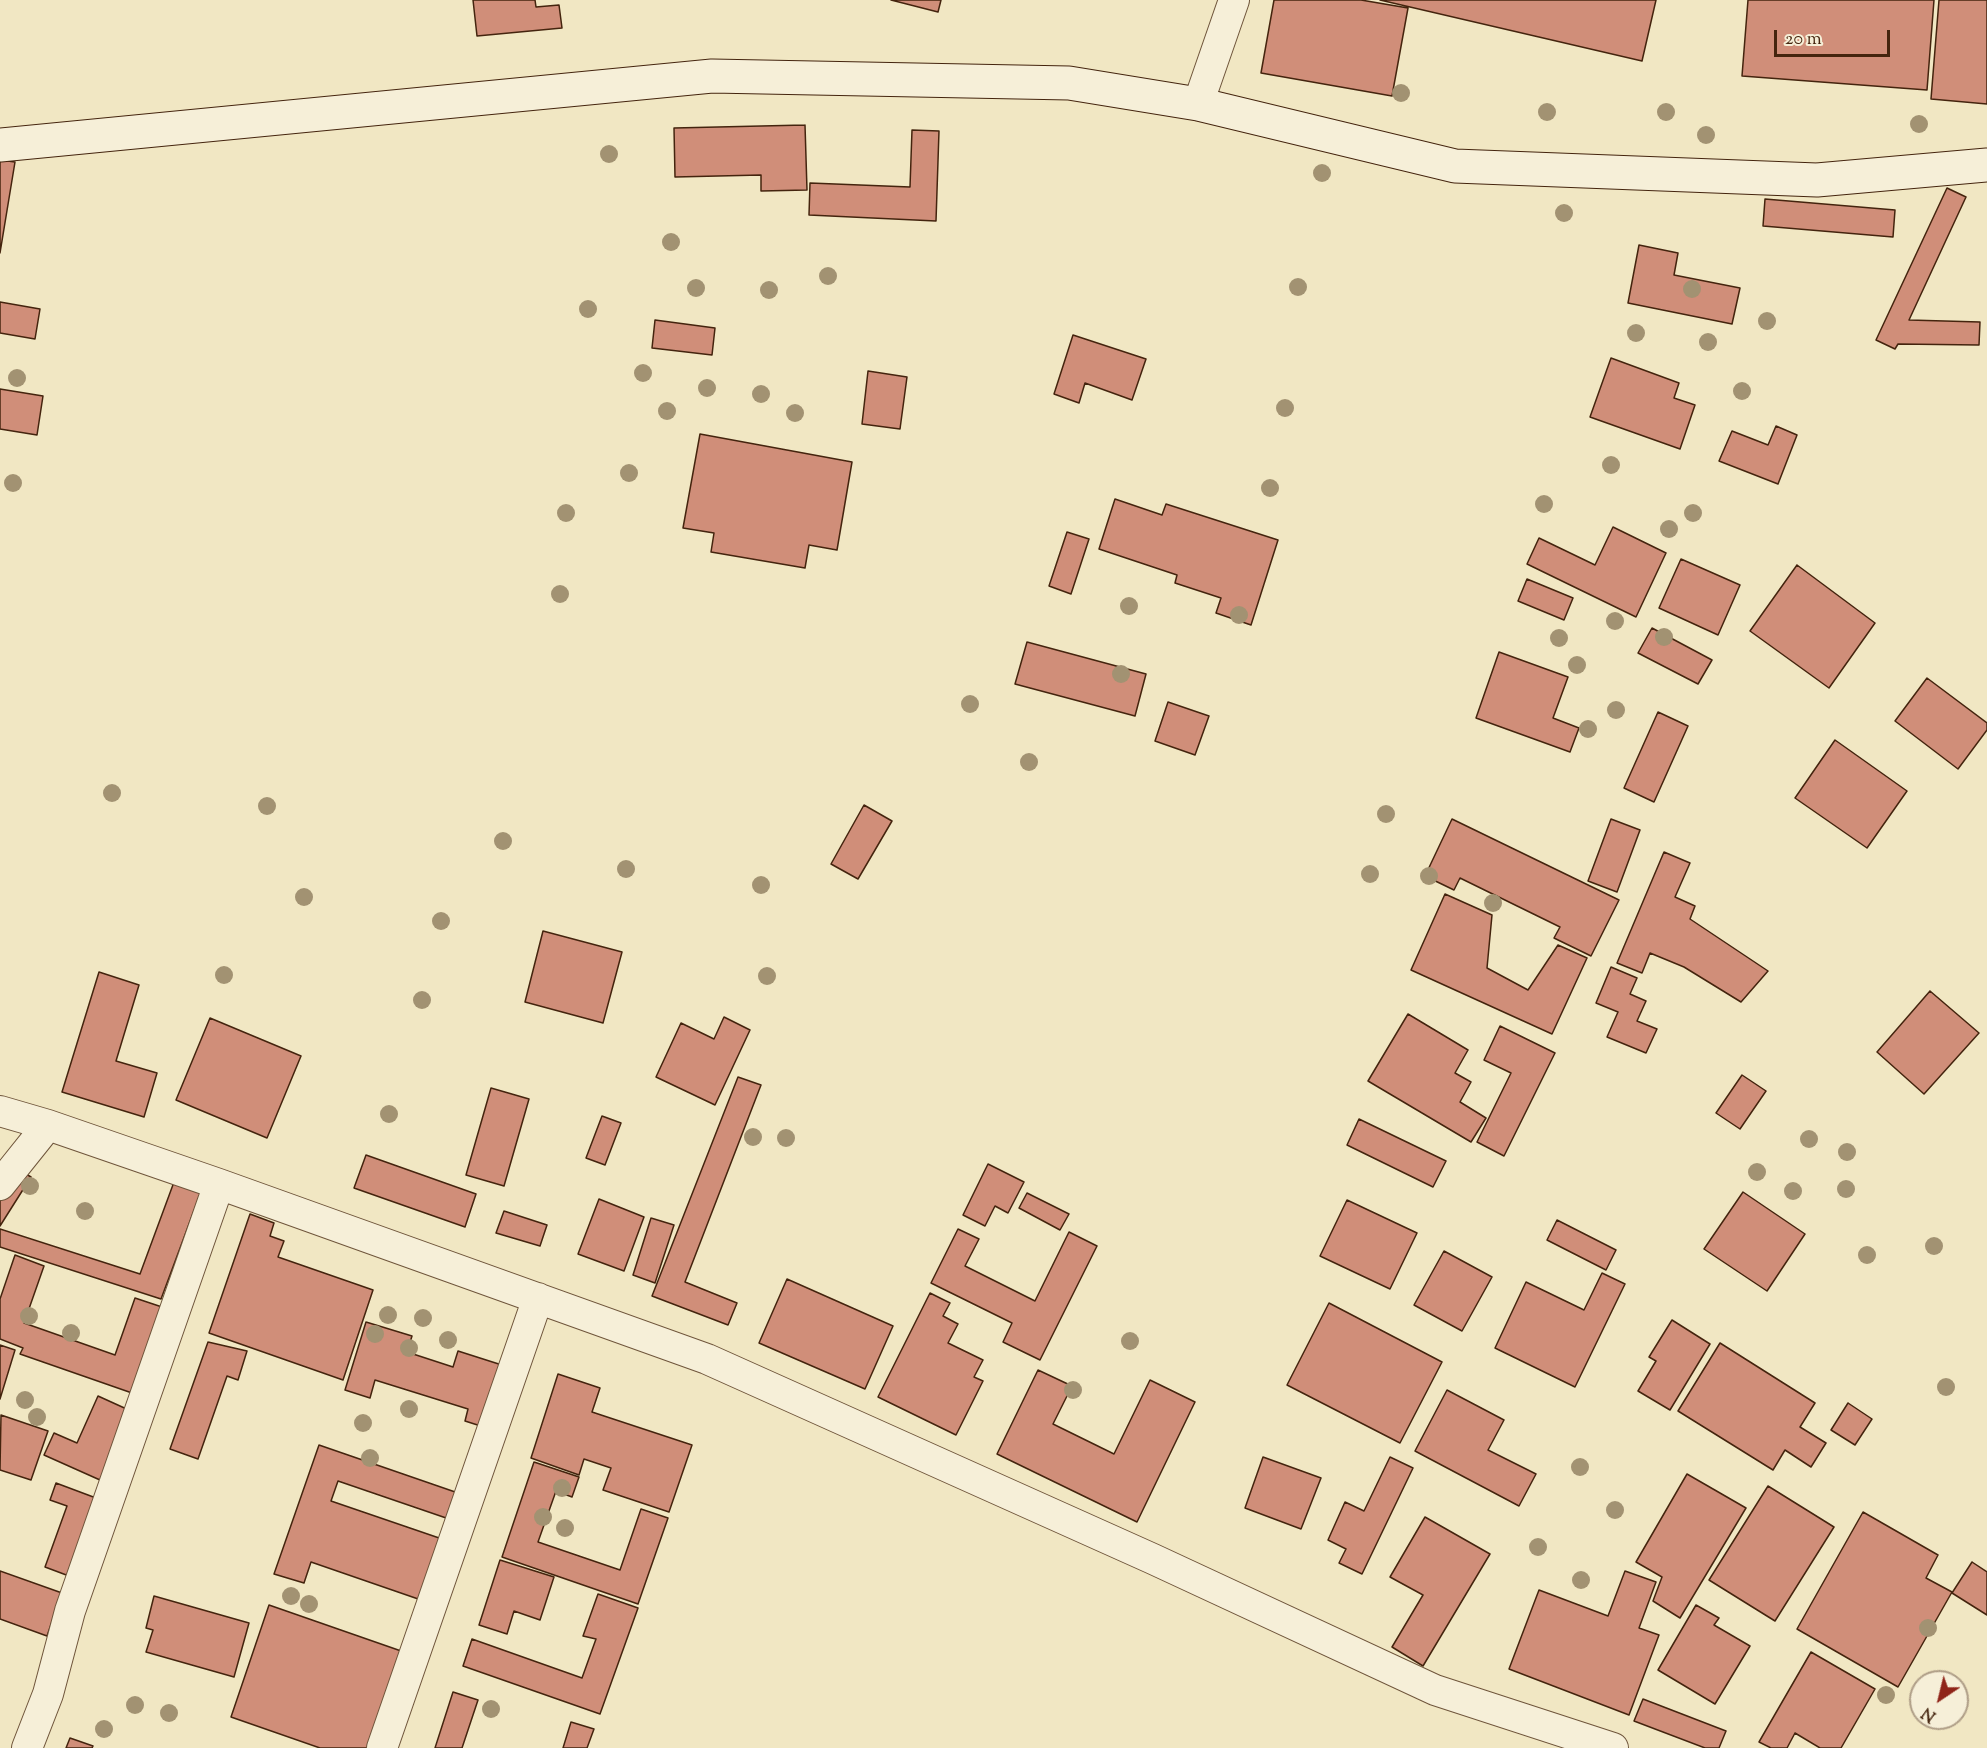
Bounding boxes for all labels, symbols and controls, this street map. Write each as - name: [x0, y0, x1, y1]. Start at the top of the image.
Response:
- scale bar: [1777, 18, 1892, 56]
- text: 20 m: [1785, 27, 1822, 53]
- north arrow: [1909, 1670, 1969, 1730]
- text: N: [1918, 1700, 1941, 1727]

